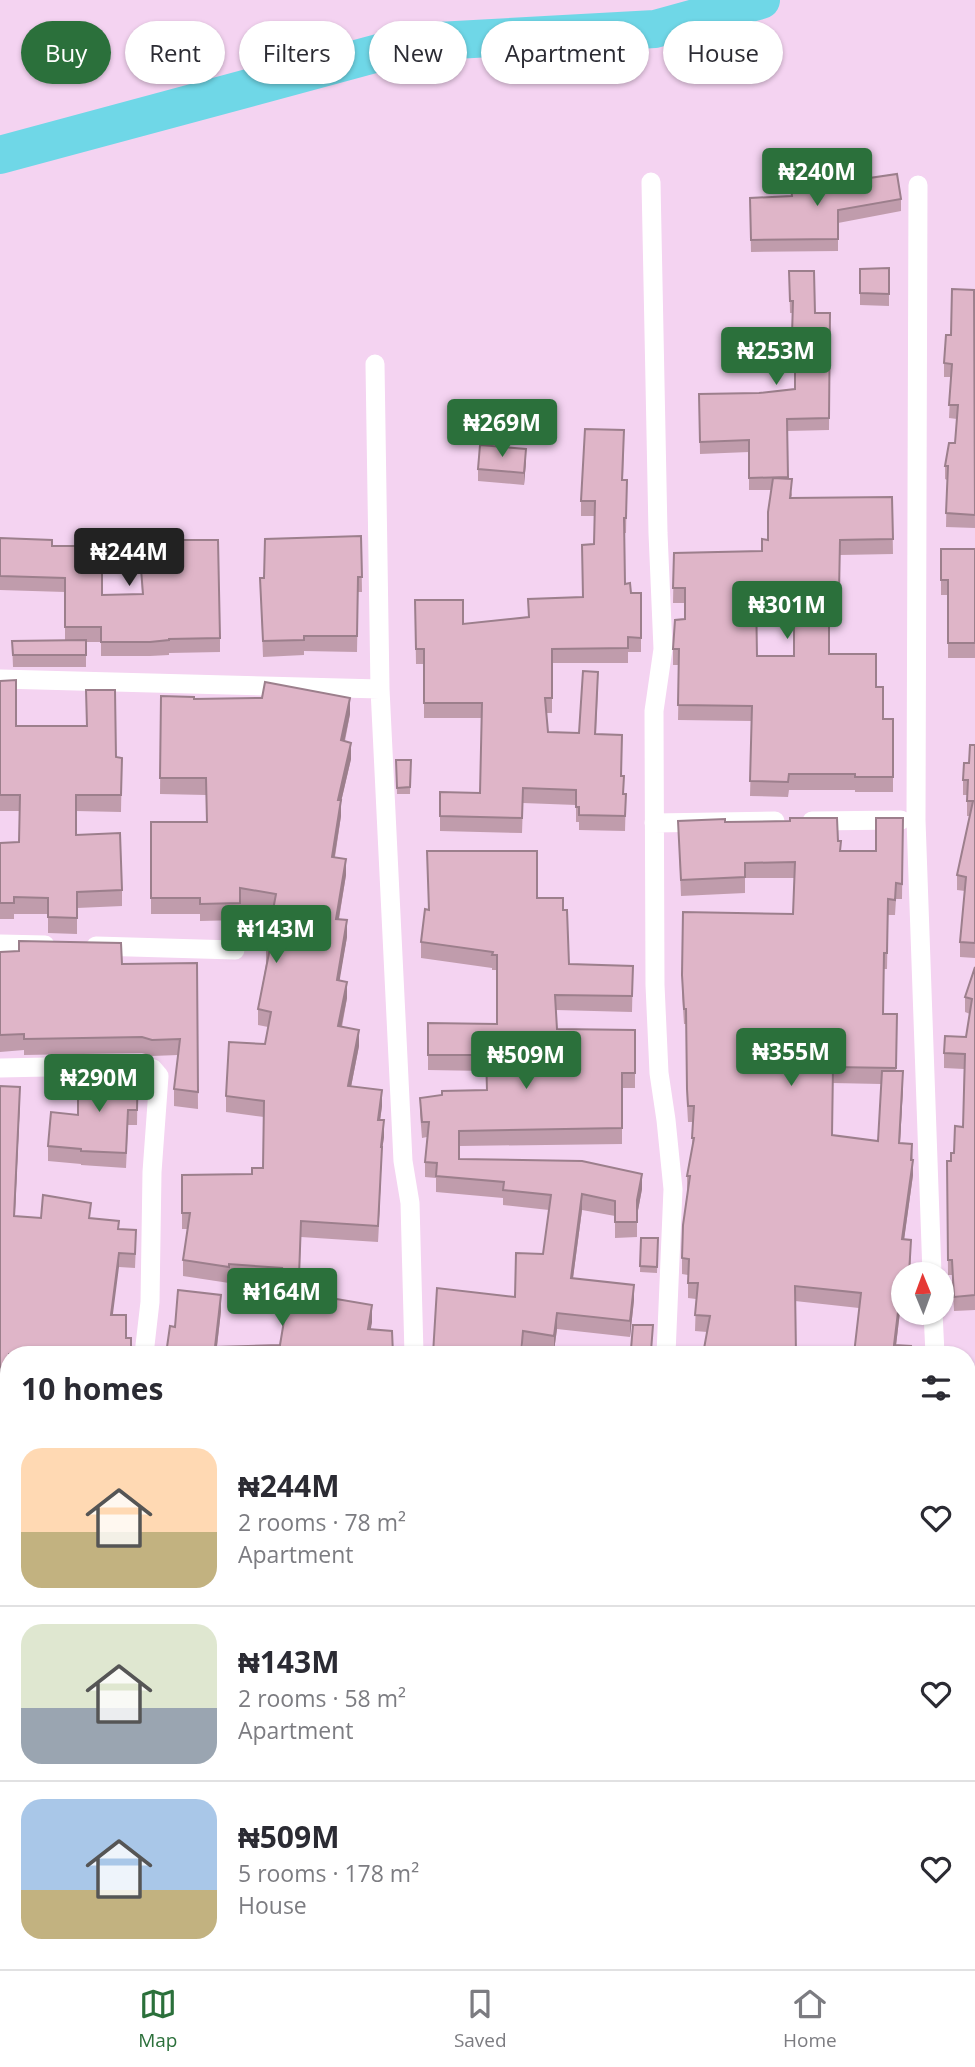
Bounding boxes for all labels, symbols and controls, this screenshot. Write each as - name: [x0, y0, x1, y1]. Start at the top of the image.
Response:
- chip: Buy: [21, 21, 111, 84]
- chip: Rent: [125, 21, 225, 84]
- chip: Filters: [239, 21, 355, 84]
- chip: New: [369, 21, 467, 84]
- chip: Apartment: [481, 21, 649, 84]
- chip: House: [663, 21, 783, 84]
- pin: ₦240M: [768, 148, 866, 208]
- text: ₦240M: [778, 155, 856, 187]
- pin: ₦253M: [727, 328, 825, 387]
- text: ₦253M: [737, 334, 815, 366]
- pin: ₦269M: [453, 400, 551, 459]
- text: ₦269M: [463, 406, 541, 438]
- pin: ₦244M: [80, 528, 178, 588]
- text: ₦244M: [90, 535, 168, 567]
- pin: ₦301M: [738, 582, 836, 641]
- text: ₦301M: [748, 588, 826, 620]
- pin: ₦143M: [227, 906, 325, 965]
- text: ₦143M: [237, 912, 315, 944]
- pin: ₦355M: [742, 1028, 840, 1088]
- pin: ₦509M: [477, 1032, 575, 1091]
- text: ₦355M: [752, 1035, 830, 1067]
- text: ₦509M: [487, 1038, 565, 1070]
- pin: ₦290M: [50, 1054, 148, 1114]
- text: ₦290M: [60, 1061, 138, 1093]
- north arrow: [891, 1262, 954, 1325]
- map controls: [891, 1262, 954, 1325]
- pin: ₦164M: [233, 1268, 331, 1328]
- text: ₦164M: [243, 1275, 321, 1307]
- text: 10 homes: [21, 1368, 164, 1409]
- icon: filters: [917, 1369, 955, 1407]
- text: ₦244M: [238, 1465, 339, 1506]
- icon: home: [77, 1476, 161, 1560]
- icon: heart: [917, 1499, 955, 1537]
- text: 2 rooms · 78 m²: [238, 1506, 406, 1538]
- text: Apartment: [238, 1538, 354, 1570]
- text: ₦143M: [238, 1641, 339, 1682]
- icon: home: [77, 1652, 161, 1736]
- icon: heart: [917, 1675, 955, 1713]
- text: 2 rooms · 58 m²: [238, 1682, 406, 1714]
- text: Apartment: [238, 1714, 354, 1746]
- text: ₦509M: [238, 1816, 339, 1857]
- icon: home: [77, 1827, 161, 1911]
- icon: heart: [917, 1850, 955, 1888]
- text: 5 rooms · 178 m²: [238, 1857, 419, 1889]
- text: House: [238, 1889, 307, 1921]
- tab: Map: [138, 1985, 177, 2053]
- tab: Saved: [454, 1985, 507, 2053]
- tab: Home: [783, 1985, 837, 2053]

